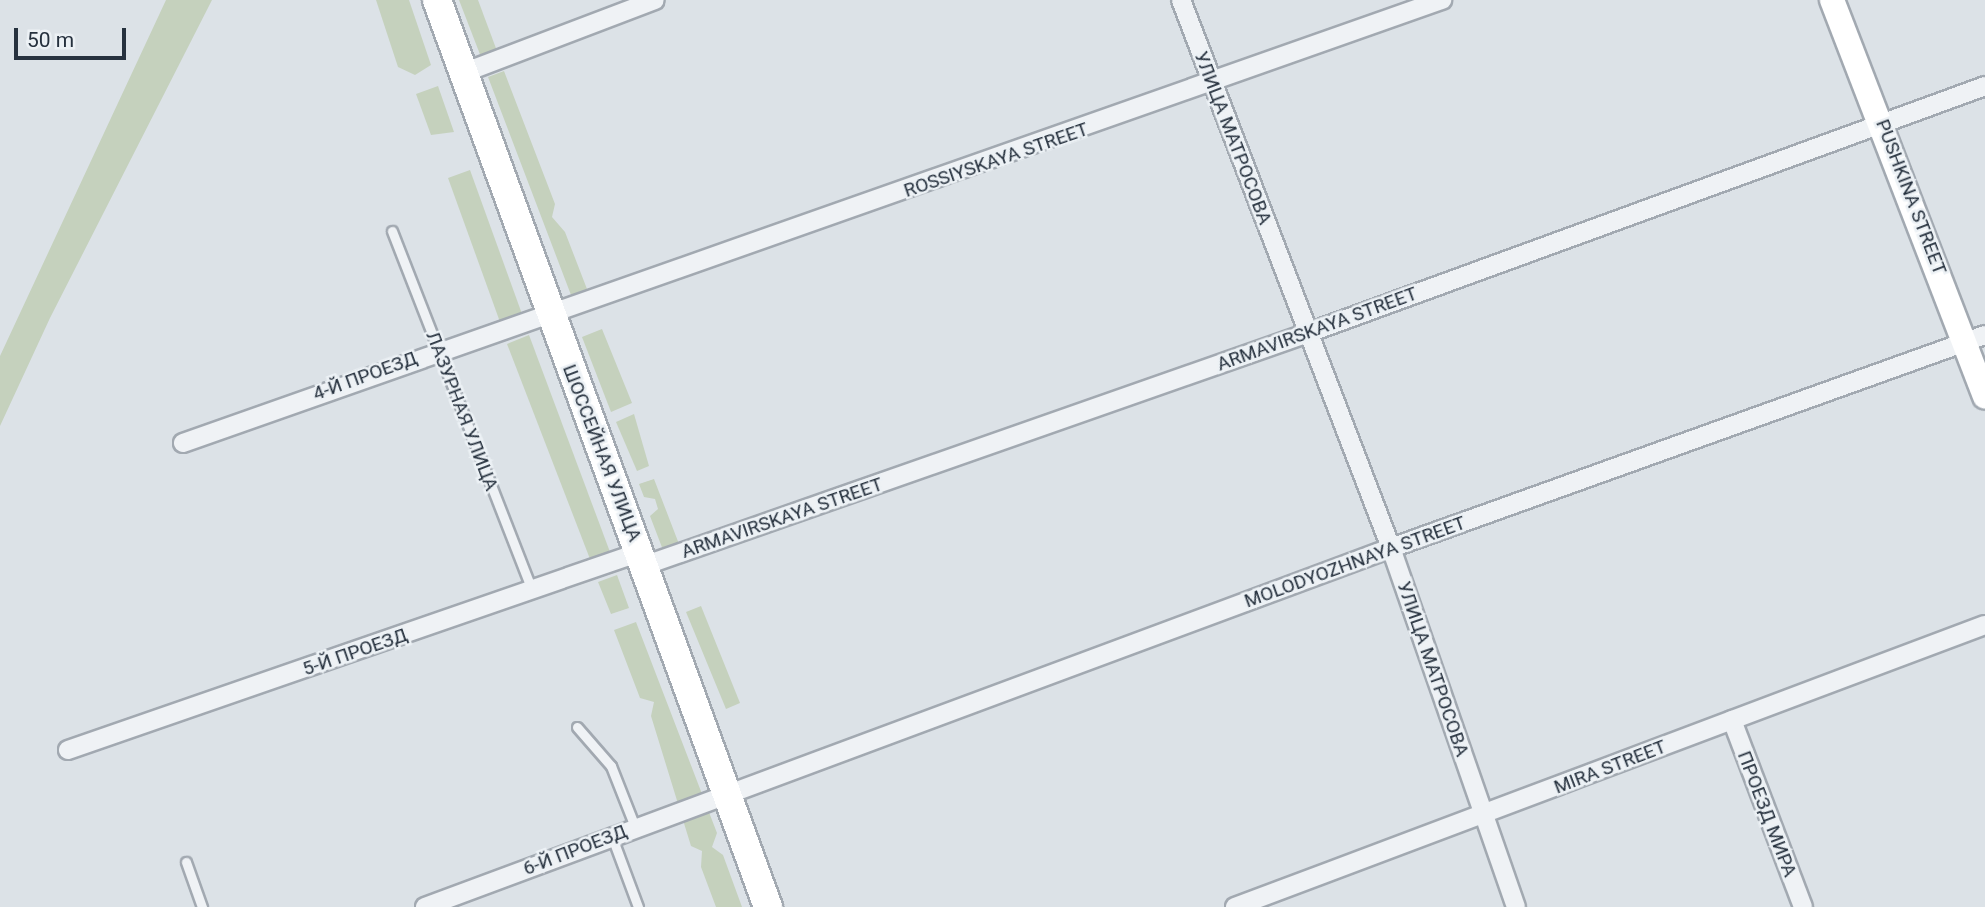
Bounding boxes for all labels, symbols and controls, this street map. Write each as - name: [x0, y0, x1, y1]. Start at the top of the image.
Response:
- scale bar: [18, 14, 130, 58]
- text: 50 m: [27, 28, 74, 52]
- street label: УЛИЦА МАТРОСОВА: [1189, 48, 1277, 228]
- street label: PUSHKINA STREET: [1871, 116, 1951, 278]
- street label: ROSSIYSKAYA STREET: [901, 118, 1091, 202]
- street label: ARMAVIRSKAYA STREET: [1214, 282, 1420, 376]
- street label: ЛАЗУРНАЯ УЛИЦА: [421, 328, 503, 494]
- street label: 4-Й ПРОЕЗД: [310, 347, 420, 405]
- street label: ШОССЕЙНАЯ УЛИЦА: [558, 361, 646, 545]
- street label: ARMAVIRSKAYA STREET: [678, 473, 886, 563]
- street label: MOLODYOZHNAYA STREET: [1241, 511, 1469, 613]
- street label: УЛИЦА МАТРОСОВА: [1392, 578, 1474, 760]
- street label: 5-Й ПРОЕЗД: [300, 623, 410, 681]
- street label: MIRA STREET: [1551, 735, 1669, 799]
- street label: ПРОЕЗД МИРА: [1733, 748, 1801, 880]
- street label: 6-Й ПРОЕЗД: [520, 820, 630, 880]

